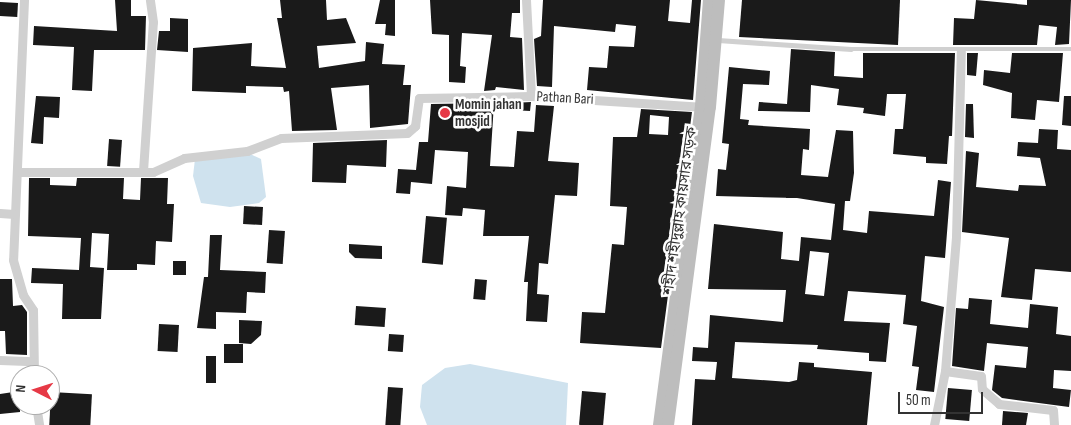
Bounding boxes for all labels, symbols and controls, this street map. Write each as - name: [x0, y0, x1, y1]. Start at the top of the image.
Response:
- street label: Pathan Bari: [536, 88, 594, 108]
- place label: Momin jahan mosjid: [455, 95, 522, 130]
- marker: Momin jahan mosjid: [439, 107, 451, 119]
- street label: শহীদ শহীদুল্লাহ কায়সার সড়ক: [659, 126, 701, 296]
- north arrow: [10, 365, 60, 415]
- scale bar: [901, 382, 986, 414]
- text: N: [12, 384, 29, 393]
- text: 50 m: [906, 391, 931, 410]

